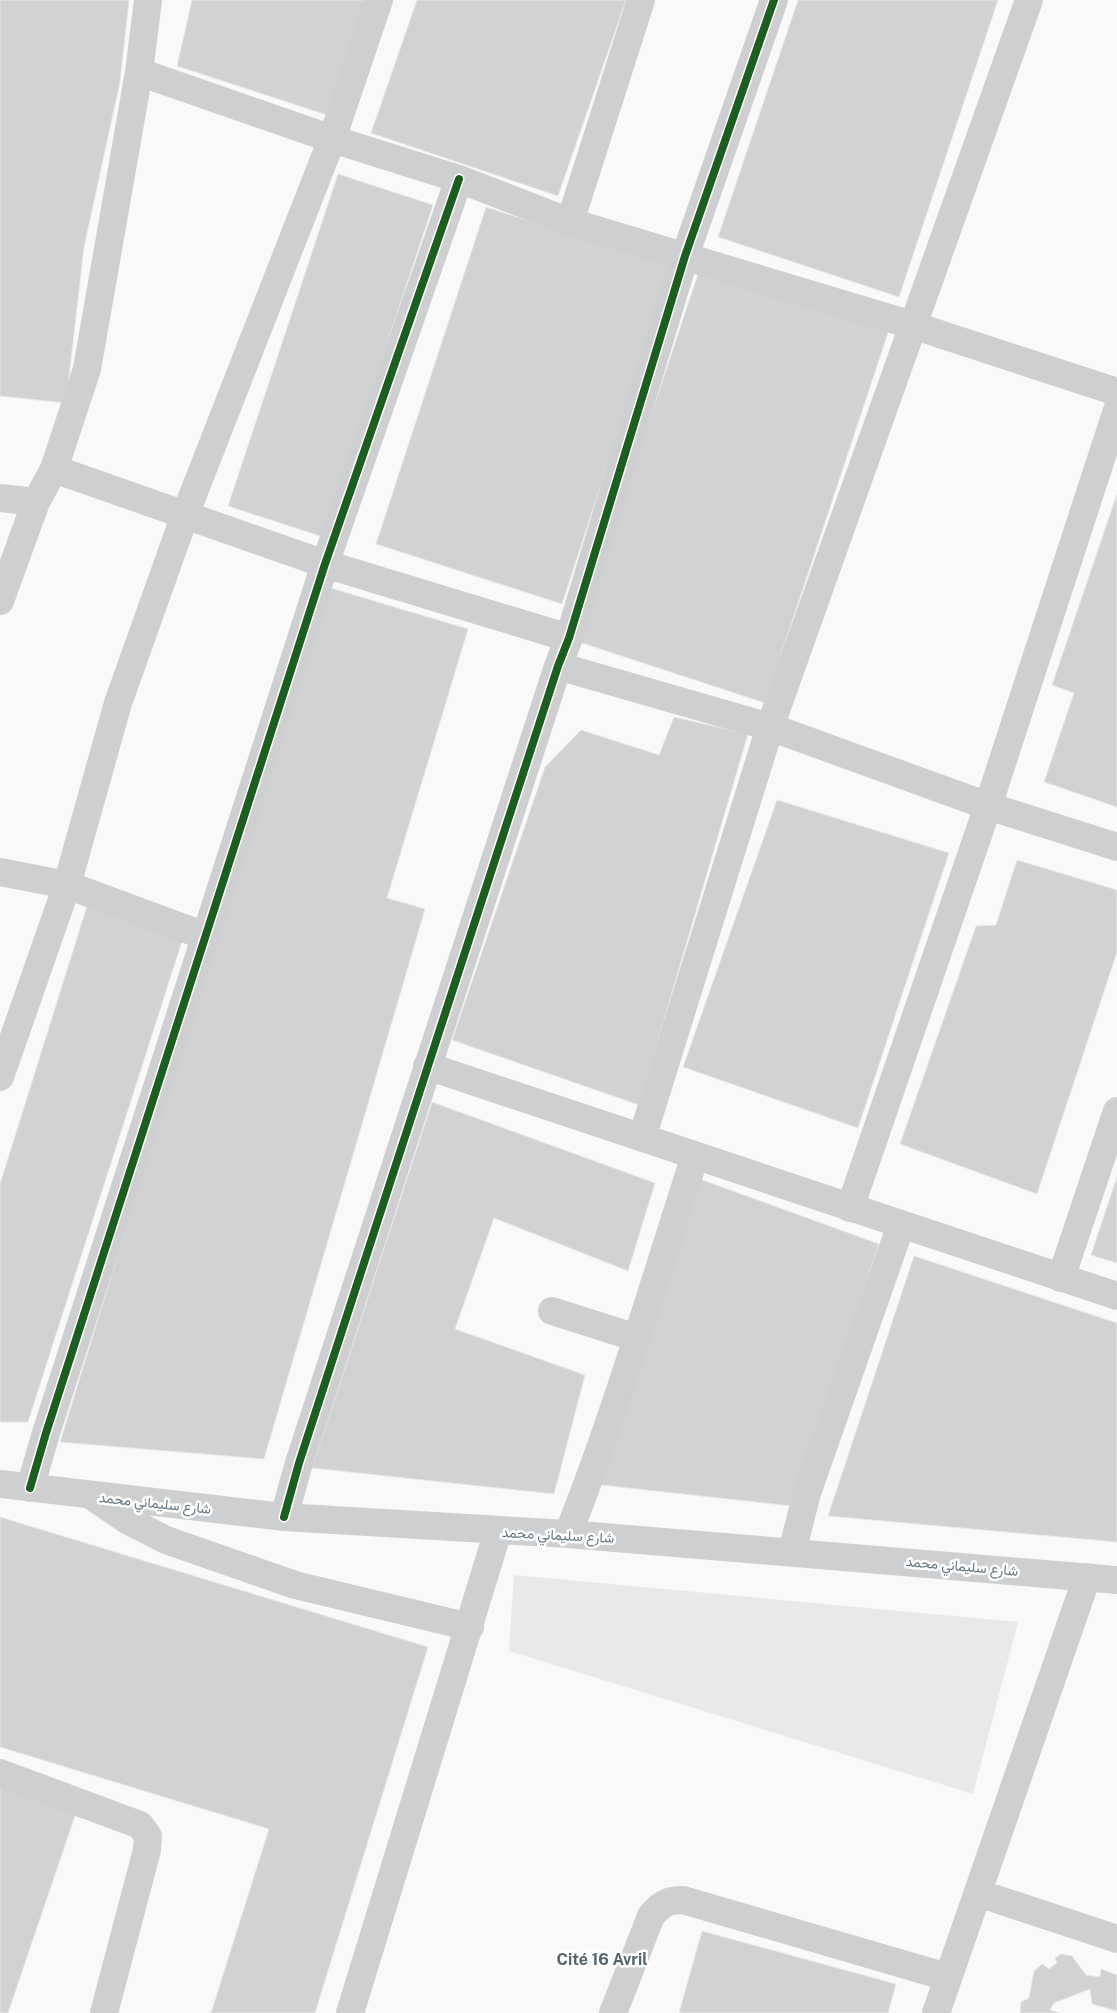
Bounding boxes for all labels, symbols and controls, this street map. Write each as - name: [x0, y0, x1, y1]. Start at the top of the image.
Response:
- street label: شارع سليماني محمد: [98, 1489, 212, 1521]
- street label: شارع سليماني محمد: [501, 1524, 615, 1550]
- street label: شارع سليماني محمد: [905, 1553, 1019, 1583]
- district label: Cité 16 Avril: [557, 1950, 647, 1969]

